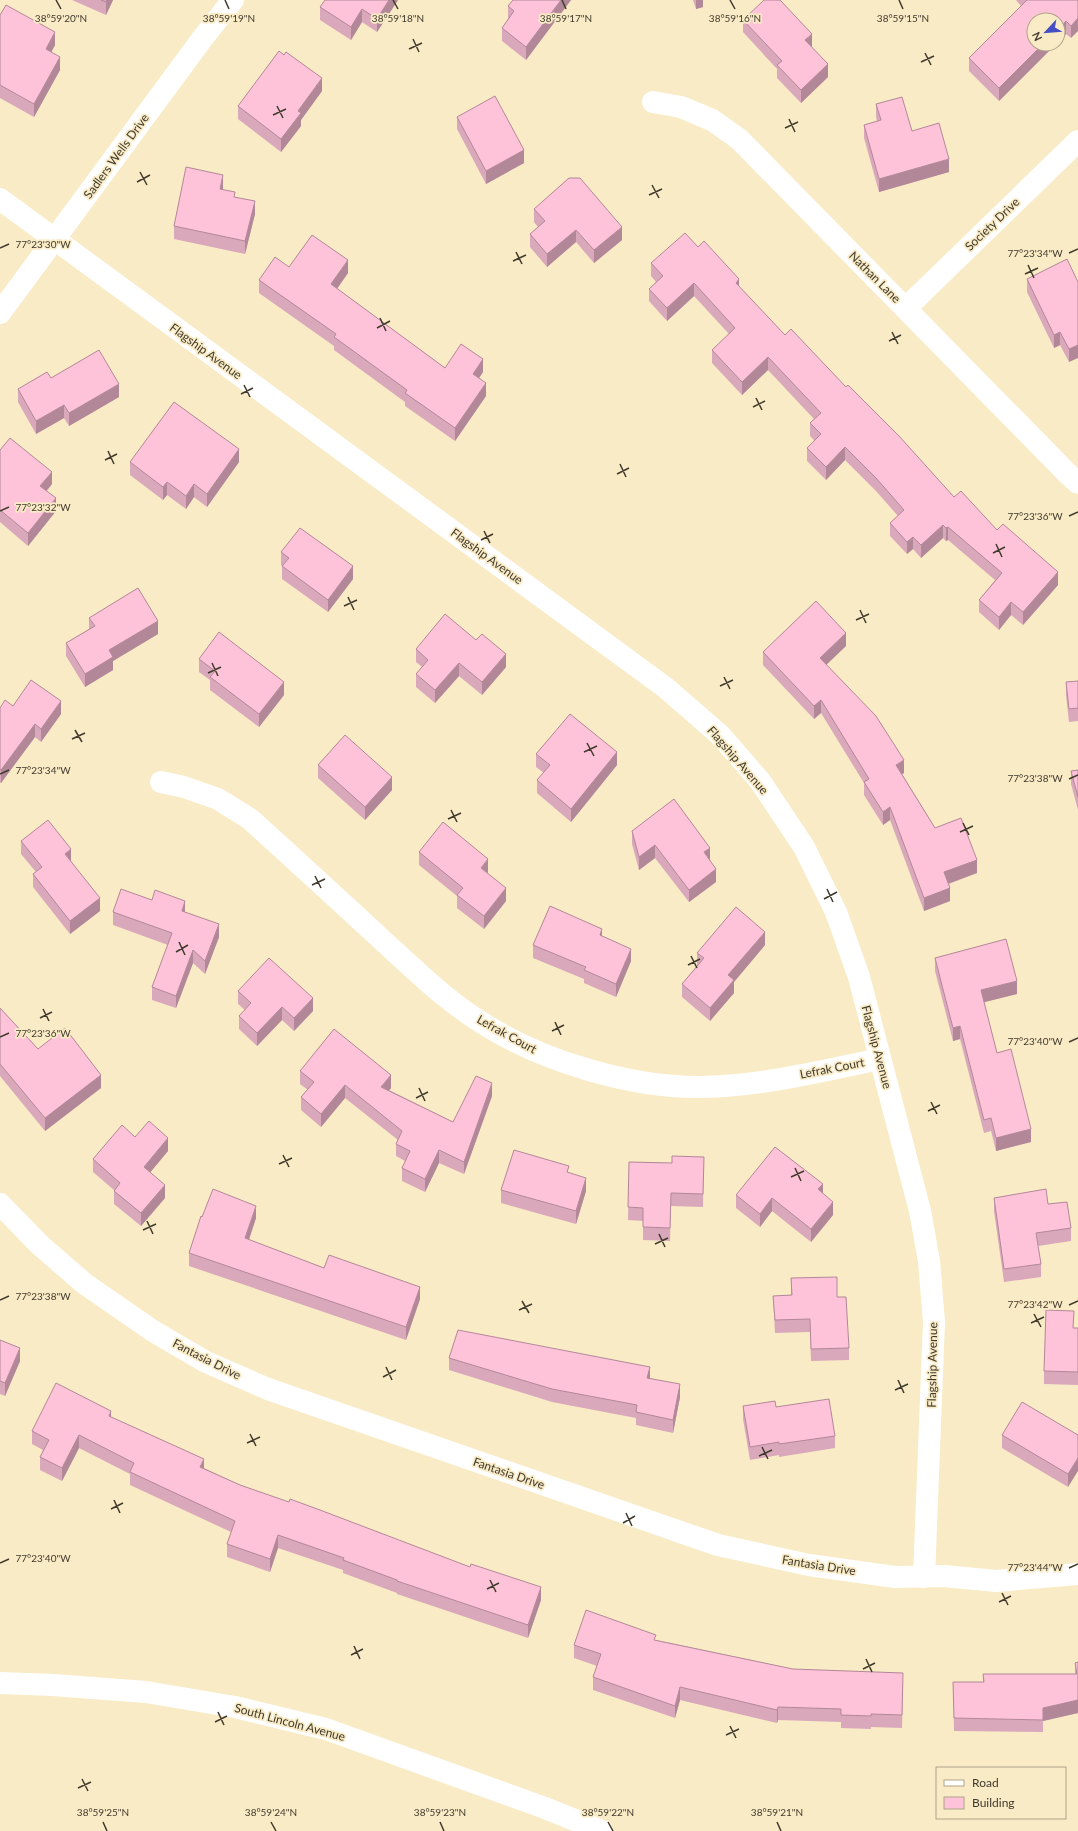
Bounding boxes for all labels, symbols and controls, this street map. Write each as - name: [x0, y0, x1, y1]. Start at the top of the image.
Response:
- text: 38°59'20"N: [35, 12, 87, 24]
- text: 38°59'19"N: [203, 12, 255, 24]
- text: 38°59'18"N: [372, 12, 424, 24]
- text: 38°59'17"N: [540, 12, 592, 24]
- text: 38°59'16"N: [709, 12, 761, 24]
- text: 38°59'15"N: [877, 12, 929, 24]
- north arrow: [1026, 12, 1066, 52]
- text: N: [1029, 30, 1044, 43]
- street label: Sadlers Wells Drive: [80, 111, 152, 201]
- street label: Society Drive: [962, 194, 1022, 254]
- text: 77°23'30"W: [15, 238, 71, 250]
- text: 77°23'34"W: [1007, 247, 1063, 259]
- street label: Nathan Lane: [846, 248, 904, 306]
- street label: Flagship Avenue: [167, 320, 245, 382]
- text: 77°23'32"W: [15, 501, 71, 513]
- text: 77°23'36"W: [1007, 510, 1063, 522]
- street label: Flagship Avenue: [448, 525, 526, 587]
- street label: Flagship Avenue: [704, 723, 772, 797]
- text: 77°23'34"W: [15, 764, 71, 776]
- text: 77°23'38"W: [1007, 772, 1063, 784]
- street label: Flagship Avenue: [859, 1004, 895, 1090]
- street label: Lefrak Court: [475, 1012, 540, 1057]
- text: 77°23'36"W: [15, 1027, 71, 1039]
- text: 77°23'40"W: [1007, 1035, 1063, 1047]
- street label: Lefrak Court: [798, 1054, 866, 1082]
- text: 77°23'38"W: [15, 1290, 71, 1302]
- text: 77°23'42"W: [1007, 1298, 1063, 1310]
- street label: Flagship Avenue: [924, 1322, 940, 1408]
- street label: Fantasia Drive: [170, 1335, 244, 1383]
- street label: Fantasia Drive: [471, 1454, 547, 1492]
- text: 77°23'40"W: [15, 1552, 71, 1564]
- street label: Fantasia Drive: [781, 1552, 857, 1578]
- text: 77°23'44"W: [1007, 1561, 1063, 1573]
- street label: South Lincoln Avenue: [233, 1700, 347, 1744]
- legend: [936, 1767, 1066, 1819]
- text: Road: [972, 1775, 999, 1790]
- text: Building: [972, 1795, 1015, 1810]
- text: 38°59'25"N: [77, 1806, 129, 1818]
- text: 38°59'24"N: [245, 1806, 297, 1818]
- text: 38°59'23"N: [414, 1806, 466, 1818]
- text: 38°59'22"N: [582, 1806, 634, 1818]
- text: 38°59'21"N: [751, 1806, 803, 1818]

